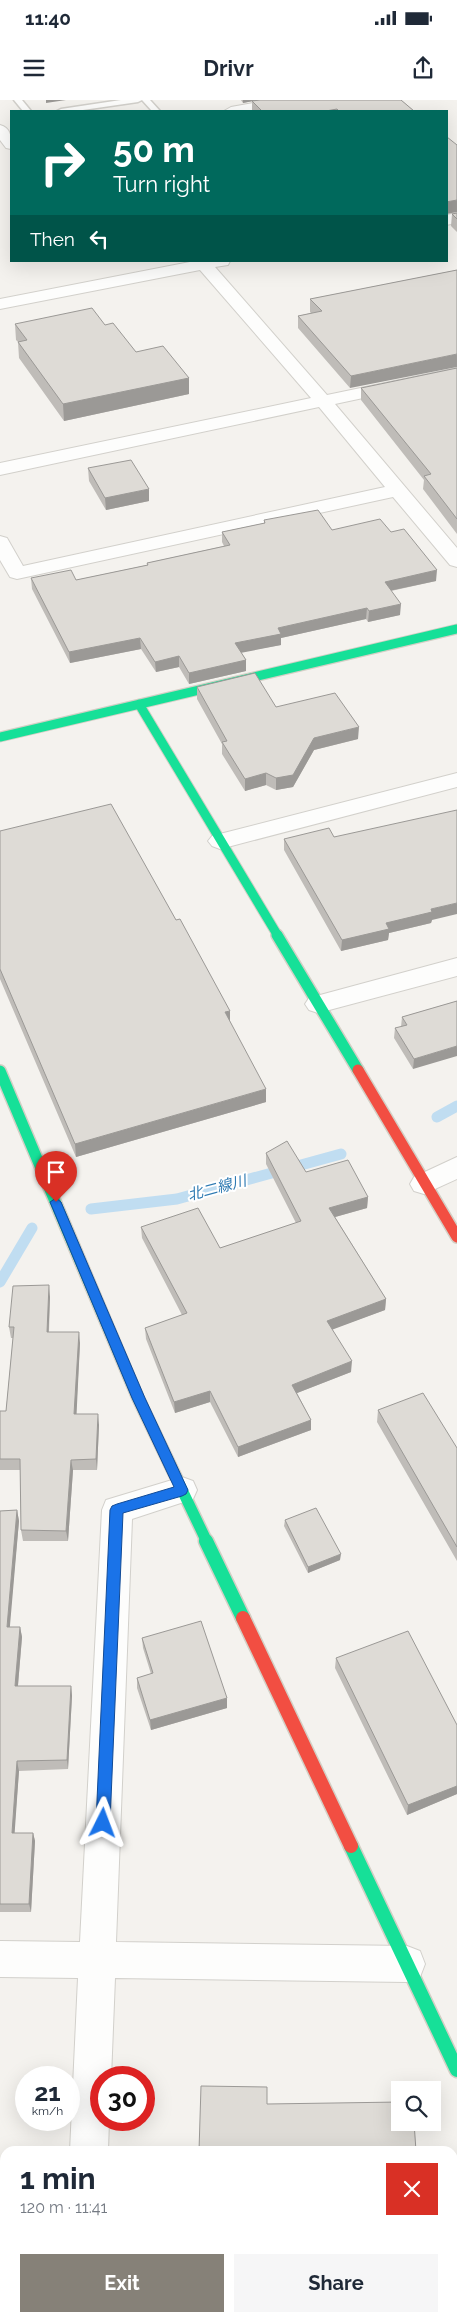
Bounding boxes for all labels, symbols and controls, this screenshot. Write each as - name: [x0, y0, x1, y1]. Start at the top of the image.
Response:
- text: 11:40: [25, 7, 71, 29]
- icon: menu: [20, 54, 48, 82]
- icon: share: [409, 54, 437, 82]
- text: Drivr: [203, 55, 254, 81]
- text: 50 m: [113, 129, 195, 170]
- icon: right: [30, 130, 95, 195]
- text: Turn right: [113, 171, 210, 197]
- icon: left: [85, 225, 113, 253]
- text: Then: [30, 228, 75, 250]
- pin: [35, 1151, 77, 1202]
- icon: arrive: [42, 1158, 70, 1186]
- water label: 北二線川: [186, 1171, 250, 1204]
- position arrow: [76, 1796, 128, 1848]
- speed limit sign: 30: [90, 2066, 155, 2131]
- text: 21: [34, 2077, 61, 2107]
- map controls: [391, 2081, 441, 2131]
- button: search: [391, 2081, 441, 2131]
- text: km/h: [32, 2104, 63, 2118]
- text: 1 min: [20, 2161, 96, 2196]
- button: close: [386, 2163, 438, 2215]
- text: 120 m · 11:41: [20, 2198, 107, 2217]
- button: Exit: [20, 2254, 224, 2312]
- button: Share: [234, 2254, 438, 2312]

